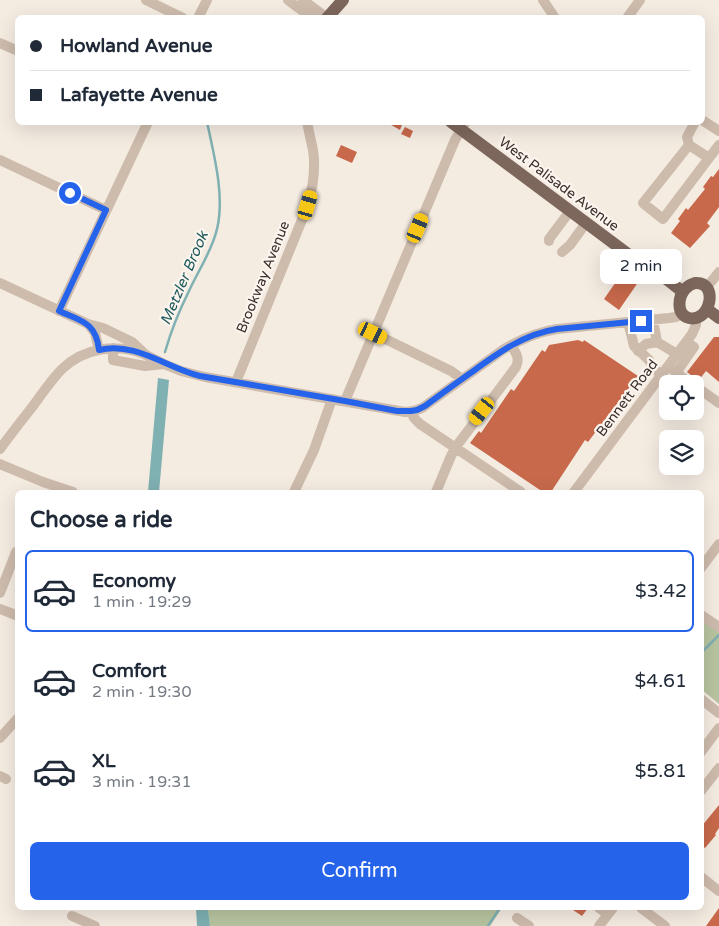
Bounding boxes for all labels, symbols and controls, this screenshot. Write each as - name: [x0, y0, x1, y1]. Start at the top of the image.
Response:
- text: Howland Avenue: [60, 35, 212, 57]
- text: Lafayette Avenue: [60, 84, 218, 106]
- street label: West Palisade Avenue: [496, 133, 623, 235]
- route start: [59, 182, 81, 204]
- car: [296, 189, 319, 221]
- car: [405, 211, 430, 245]
- street label: Brookway Avenue: [233, 218, 293, 336]
- water label: Metzler Brook: [156, 227, 213, 328]
- callout: 2 min: [600, 248, 682, 284]
- text: 2 min: [620, 256, 662, 276]
- route end: [630, 310, 652, 332]
- car: [356, 320, 389, 346]
- street label: Bennett Road: [593, 356, 661, 440]
- map controls: [659, 375, 704, 475]
- button: locate: [659, 375, 704, 420]
- car: [466, 395, 497, 427]
- button: layers: [659, 430, 704, 475]
- text: Choose a ride: [30, 507, 173, 533]
- icon: car: [32, 569, 77, 614]
- text: Economy: [92, 570, 176, 592]
- text: $3.42: [635, 580, 687, 602]
- text: 1 min · 19:29: [92, 592, 191, 612]
- icon: car: [32, 659, 77, 704]
- text: Comfort: [92, 660, 166, 682]
- text: $4.61: [635, 670, 687, 692]
- text: 2 min · 19:30: [92, 682, 191, 702]
- icon: car: [32, 749, 77, 794]
- text: XL: [92, 750, 116, 772]
- text: $5.81: [635, 760, 687, 782]
- text: 3 min · 19:31: [92, 772, 191, 792]
- button: Confirm: [30, 842, 689, 900]

